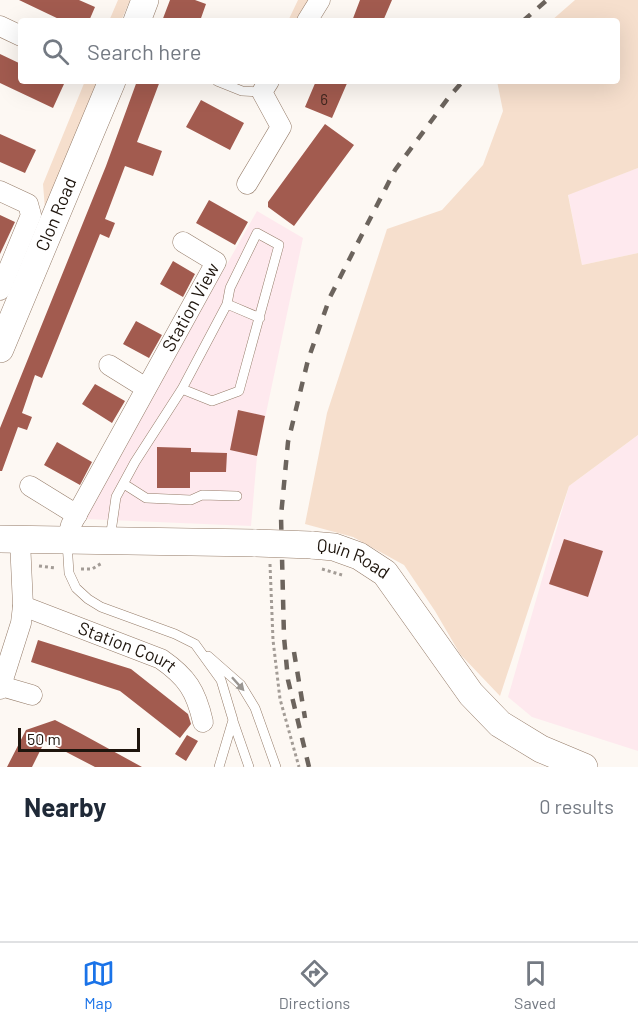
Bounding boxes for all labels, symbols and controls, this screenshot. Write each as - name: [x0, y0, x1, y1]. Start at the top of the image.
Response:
- search box: [18, 18, 620, 84]
- icon: search: [39, 35, 72, 68]
- text: Search here: [87, 38, 201, 64]
- house number: 6: [320, 90, 328, 108]
- street label: Clon Road: [30, 174, 81, 254]
- street label: Station View: [157, 259, 223, 355]
- street label: Quin Road: [316, 534, 394, 583]
- street label: Station Court: [75, 616, 182, 677]
- one-way arrow: [231, 676, 245, 691]
- scale bar: [18, 725, 140, 752]
- text: 50 m: [27, 729, 61, 748]
- text: Nearby: [24, 791, 106, 822]
- text: 0 results: [539, 794, 614, 818]
- tab: Map: [82, 957, 115, 1012]
- tab: Directions: [279, 957, 350, 1012]
- tab: Saved: [514, 957, 556, 1012]

